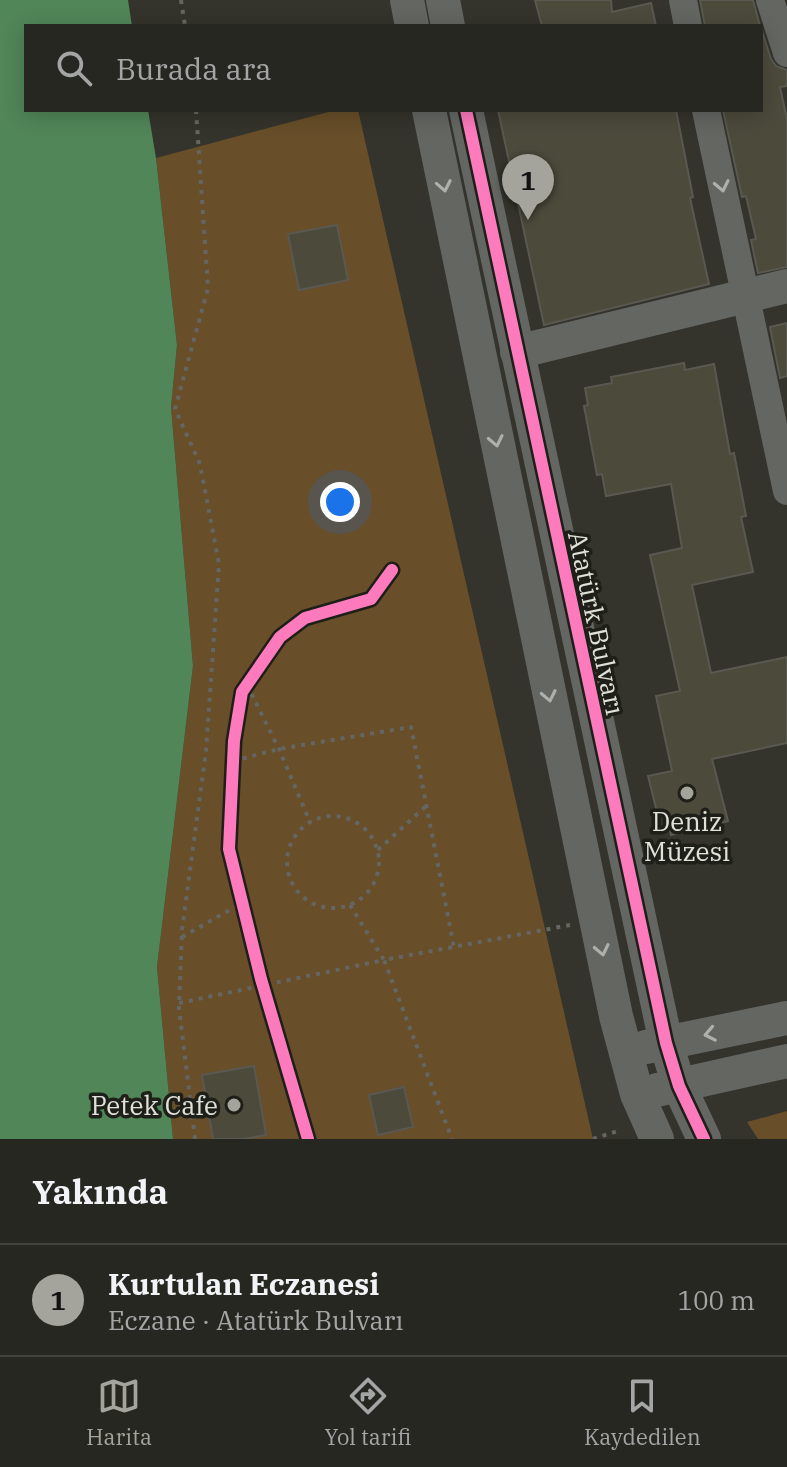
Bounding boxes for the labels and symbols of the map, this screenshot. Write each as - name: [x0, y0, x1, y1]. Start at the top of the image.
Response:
- pin: 1: [502, 154, 554, 220]
- one-way arrow: [713, 179, 730, 193]
- one-way arrow: [435, 180, 452, 193]
- one-way arrow: [487, 434, 504, 448]
- your location: [320, 482, 360, 522]
- street label: Atatürk Bulvarı: [561, 528, 633, 718]
- one-way arrow: [540, 689, 557, 702]
- marker: Deniz Müzesi: [678, 784, 696, 802]
- place label: Deniz Müzesi: [644, 804, 730, 868]
- one-way arrow: [593, 944, 610, 957]
- one-way arrow: [704, 1024, 717, 1041]
- place label: Petek Cafe: [91, 1088, 218, 1122]
- marker: Petek Cafe: [225, 1096, 243, 1114]

